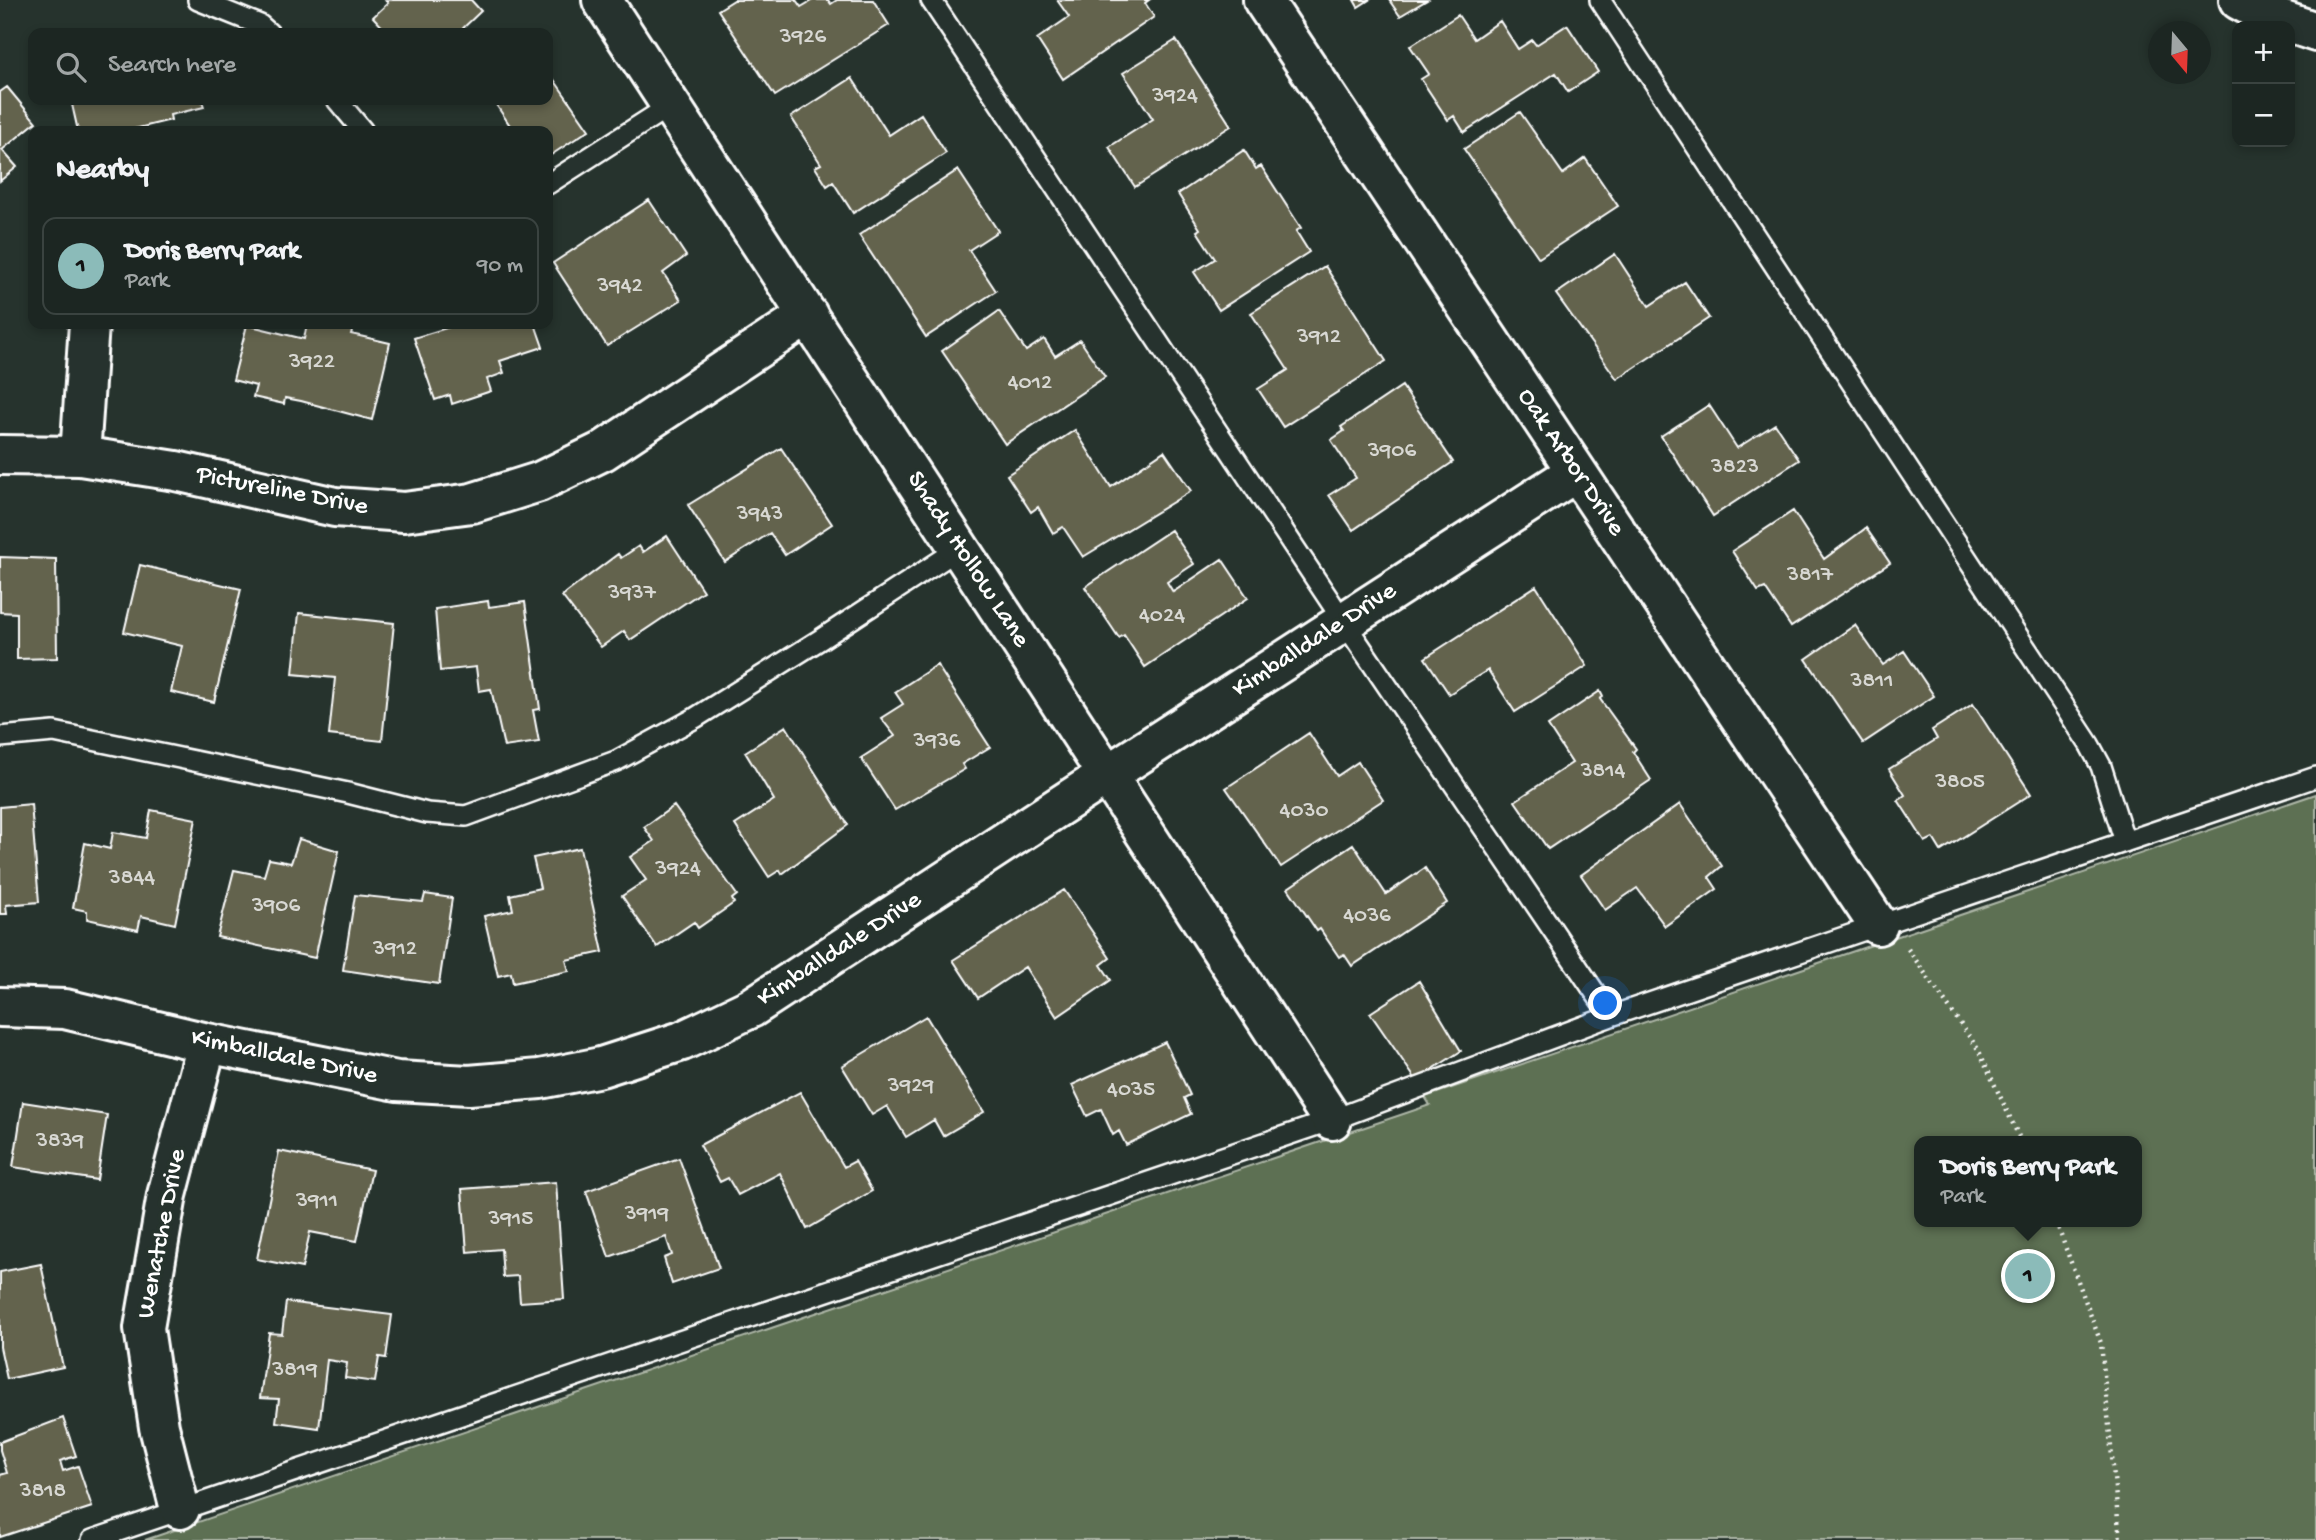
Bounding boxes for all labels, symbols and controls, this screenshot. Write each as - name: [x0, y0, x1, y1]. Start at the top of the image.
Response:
- north arrow: [2148, 21, 2211, 84]
- map controls: [2232, 21, 2295, 147]
- button: +: [2232, 21, 2295, 84]
- house number: 3926: [779, 24, 827, 51]
- search box: [28, 28, 553, 105]
- icon: search: [52, 48, 90, 86]
- text: Search here: [108, 51, 236, 82]
- house number: 3924: [1151, 83, 1198, 110]
- button: −: [2232, 84, 2295, 147]
- text: Nearby: [56, 154, 149, 189]
- text: Doris Berry Park: [125, 237, 300, 268]
- text: 1: [76, 253, 86, 280]
- text: 90 m: [477, 253, 523, 280]
- text: Park: [125, 268, 169, 295]
- house number: 3942: [596, 273, 643, 300]
- house number: 3912: [1296, 324, 1341, 351]
- house number: 3922: [288, 349, 335, 376]
- house number: 4012: [1008, 370, 1052, 397]
- street label: Oak Arbor Drive: [1509, 383, 1631, 543]
- house number: 3906: [1367, 438, 1416, 465]
- house number: 3823: [1710, 454, 1759, 481]
- street label: Pictureline Drive: [193, 460, 371, 524]
- street label: Shady Hollow Lane: [898, 466, 1036, 654]
- house number: 3943: [736, 501, 783, 528]
- house number: 3817: [1786, 562, 1834, 589]
- street label: Kimballdale Drive: [1227, 576, 1403, 706]
- house number: 3937: [607, 580, 657, 607]
- house number: 4024: [1139, 603, 1185, 630]
- house number: 3811: [1849, 668, 1894, 695]
- house number: 3936: [912, 728, 961, 755]
- house number: 3814: [1580, 758, 1625, 785]
- house number: 3805: [1934, 769, 1985, 796]
- house number: 4030: [1280, 798, 1328, 825]
- house number: 3924: [654, 856, 701, 883]
- house number: 3844: [108, 865, 155, 892]
- street label: Kimballdale Drive: [752, 885, 928, 1015]
- house number: 3906: [251, 893, 300, 920]
- house number: 4036: [1343, 903, 1391, 930]
- house number: 3912: [372, 936, 417, 963]
- your location: [1588, 986, 1622, 1020]
- street label: Kimballdale Drive: [188, 1023, 381, 1093]
- house number: 3929: [887, 1073, 935, 1100]
- house number: 4035: [1107, 1077, 1155, 1104]
- house number: 3839: [35, 1128, 84, 1155]
- popup: [1914, 1136, 2142, 1227]
- street label: Wenatche Drive: [131, 1146, 195, 1321]
- text: Doris Berry Park: [1941, 1153, 2115, 1184]
- text: Park: [1941, 1184, 1985, 1211]
- house number: 3911: [295, 1188, 338, 1215]
- house number: 3919: [624, 1201, 670, 1228]
- house number: 3915: [488, 1206, 533, 1233]
- pin: 1: [2005, 1250, 2051, 1302]
- house number: 3819: [271, 1357, 318, 1384]
- house number: 3818: [19, 1478, 66, 1505]

